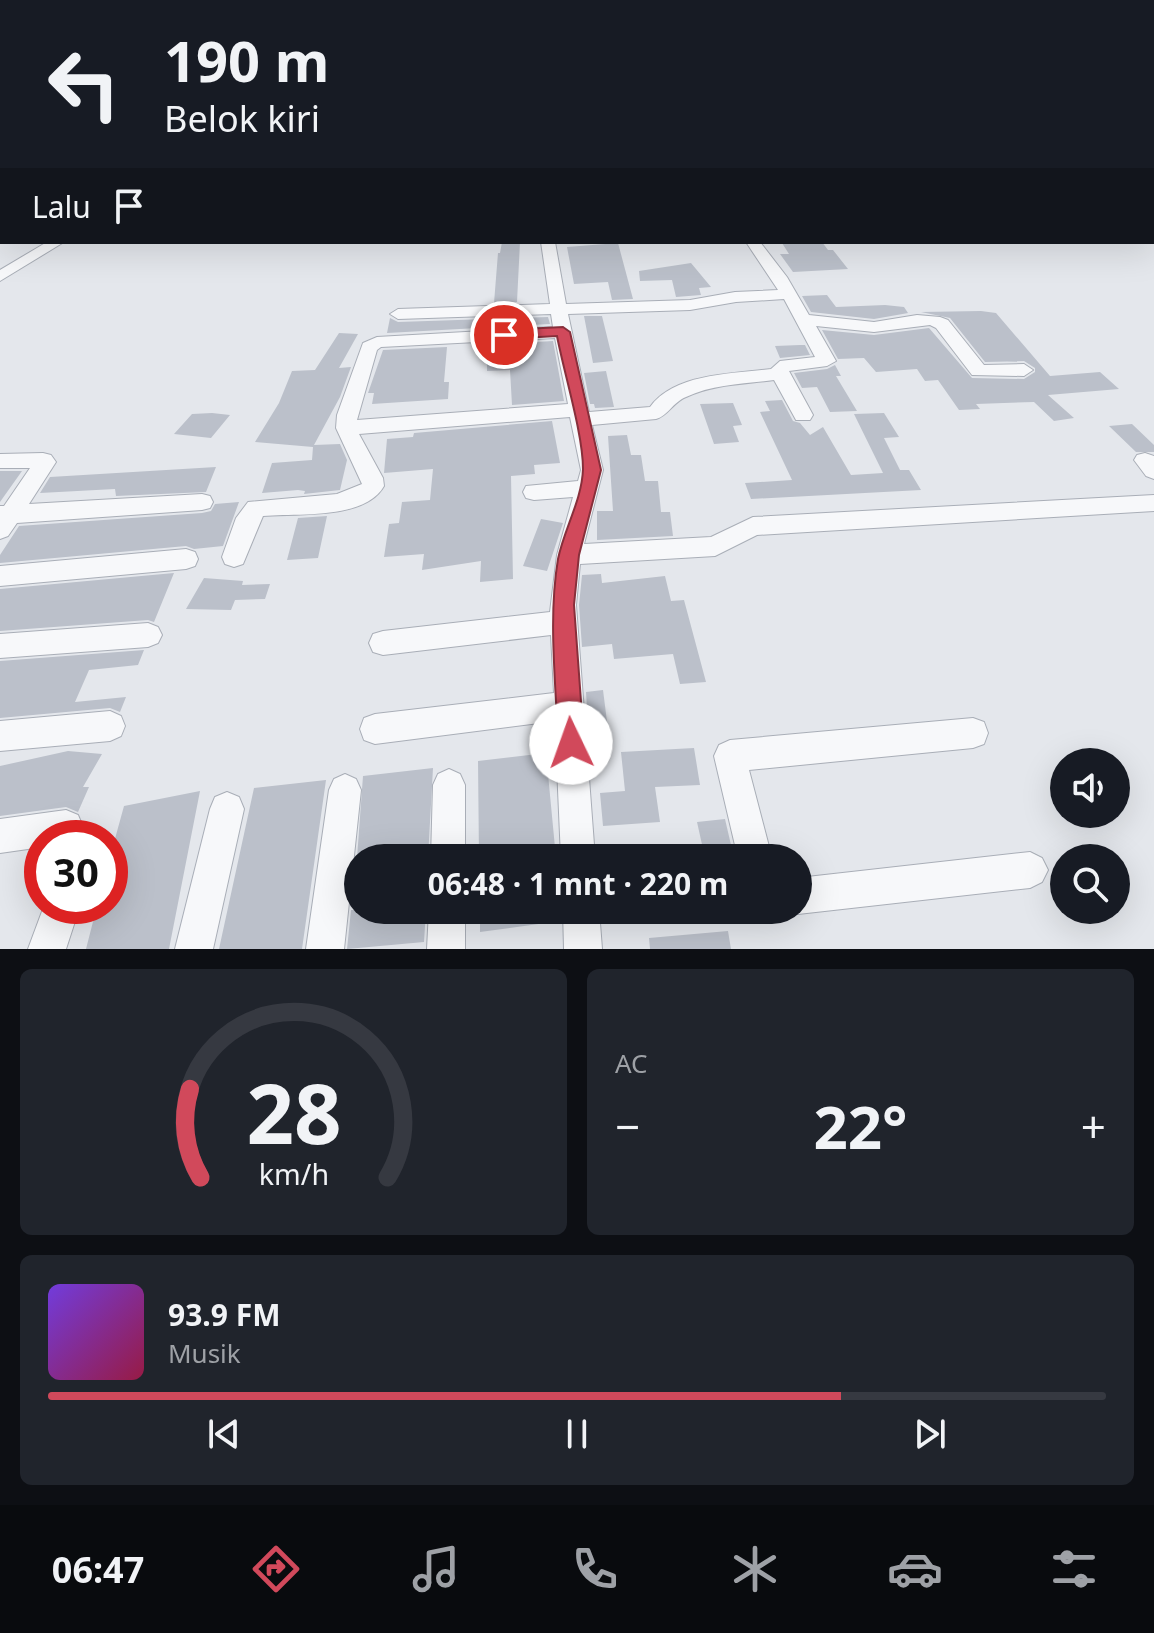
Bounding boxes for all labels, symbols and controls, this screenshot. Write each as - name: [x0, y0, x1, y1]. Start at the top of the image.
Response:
- text: 190 m: [164, 22, 329, 98]
- icon: left: [32, 32, 136, 136]
- text: Belok kiri: [164, 94, 320, 143]
- icon: arrive: [107, 184, 151, 228]
- text: Lalu: [32, 186, 91, 227]
- pin: [470, 301, 538, 369]
- icon: arrive: [482, 313, 526, 357]
- position arrow: [529, 701, 613, 785]
- map controls: [1050, 748, 1130, 924]
- button: sound: [1050, 748, 1130, 828]
- speed limit sign: 30: [24, 820, 128, 924]
- button: search: [1050, 844, 1130, 924]
- text: 06:48 · 1 mnt · 220 m: [428, 863, 728, 904]
- text: AC: [615, 1045, 648, 1081]
- text: 28: [246, 1055, 341, 1168]
- text: 22°: [813, 1085, 908, 1167]
- text: −: [615, 1096, 640, 1156]
- text: +: [1081, 1096, 1106, 1156]
- text: km/h: [258, 1154, 329, 1193]
- text: 93.9 FM: [168, 1294, 280, 1335]
- text: Musik: [168, 1335, 241, 1371]
- icon: previous: [202, 1412, 246, 1456]
- icon: pause: [555, 1412, 599, 1456]
- icon: next: [908, 1412, 952, 1456]
- icon: directions: [248, 1541, 304, 1597]
- icon: music: [408, 1541, 464, 1597]
- icon: phone: [567, 1541, 623, 1597]
- icon: climate: [727, 1541, 783, 1597]
- icon: car: [887, 1541, 943, 1597]
- icon: filters: [1046, 1541, 1102, 1597]
- text: 06:47: [52, 1545, 144, 1594]

